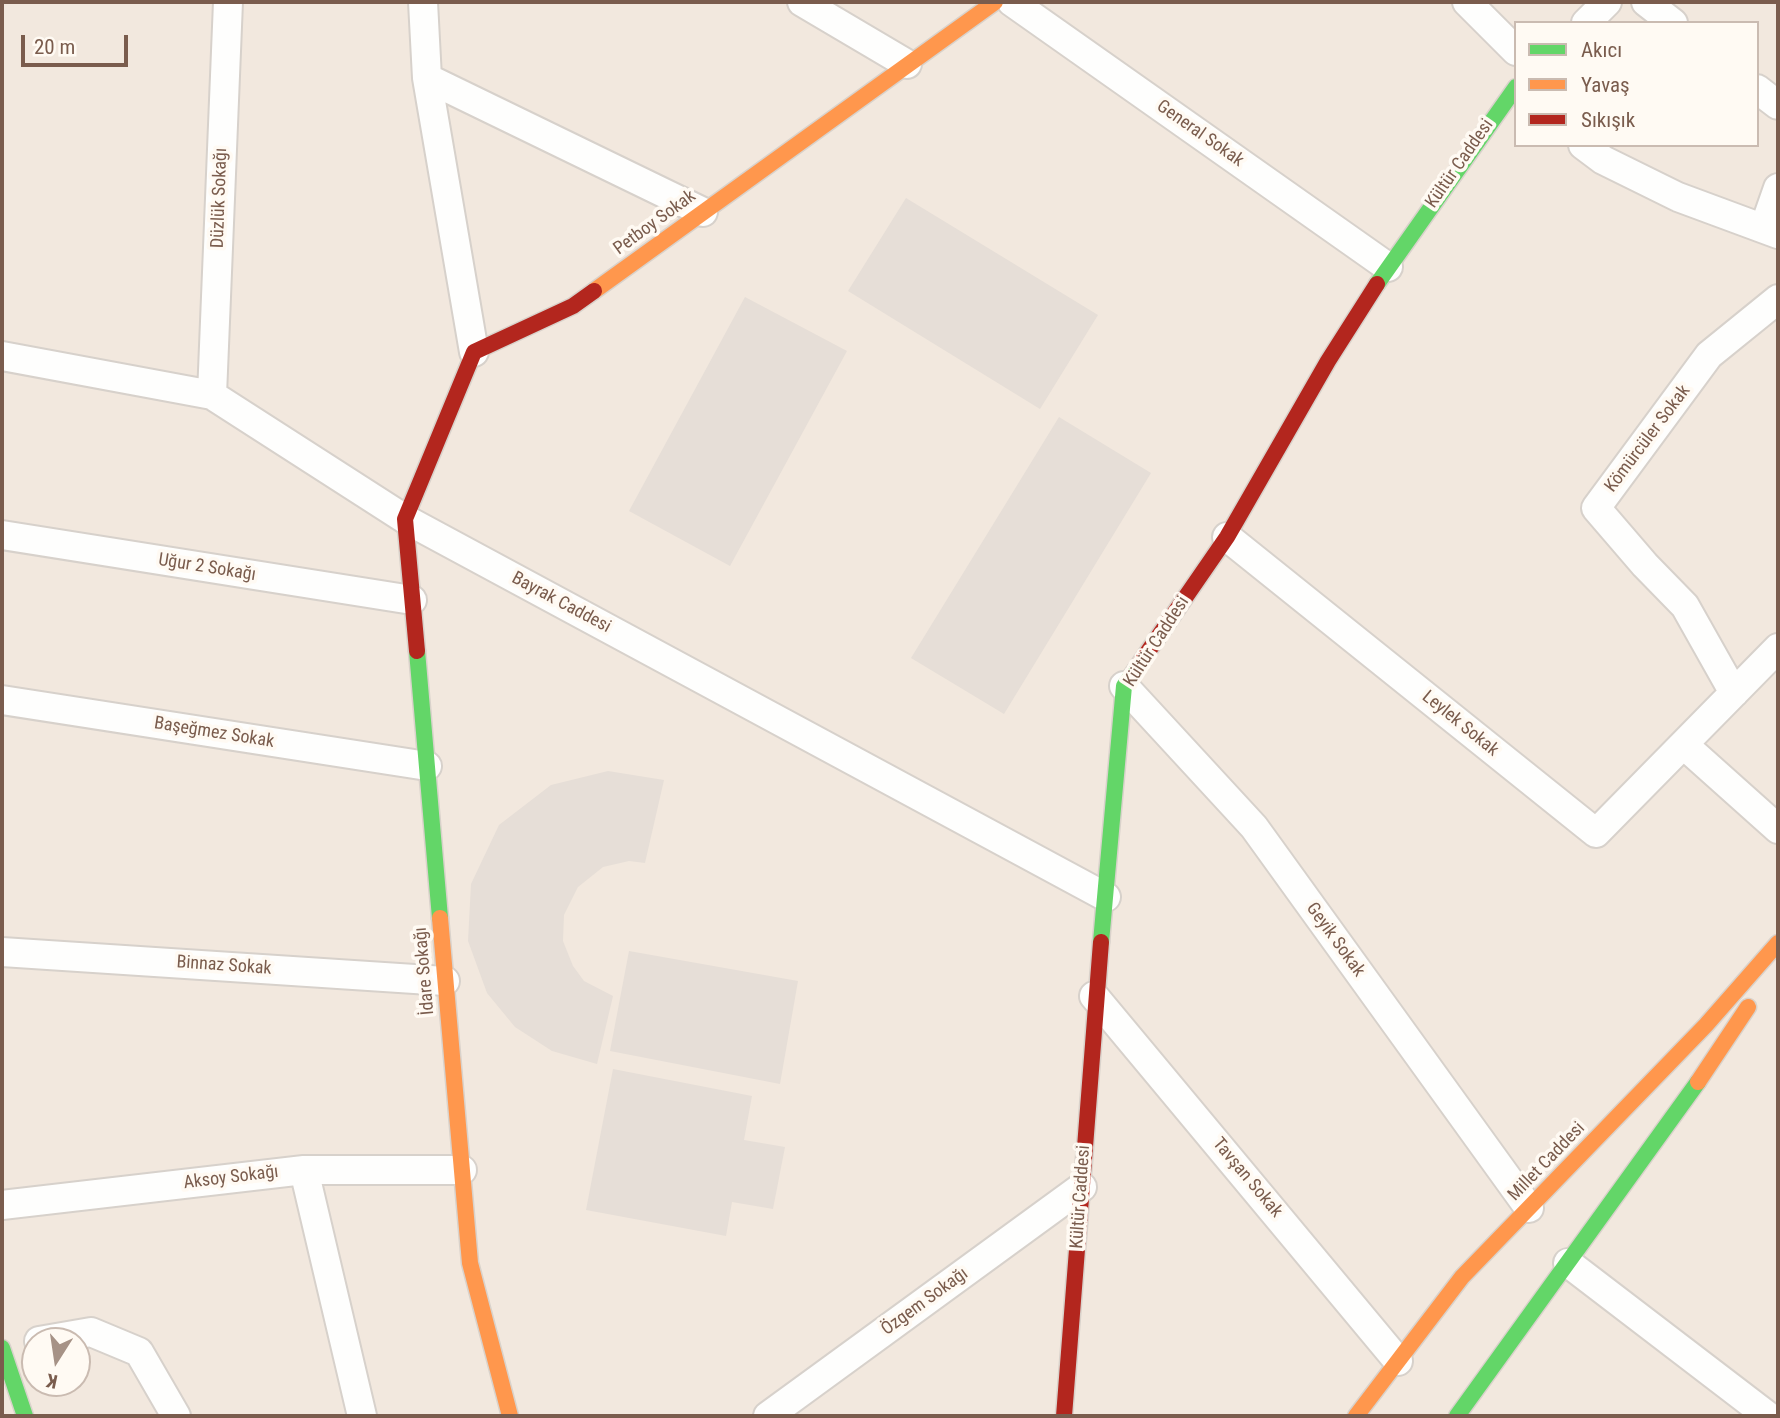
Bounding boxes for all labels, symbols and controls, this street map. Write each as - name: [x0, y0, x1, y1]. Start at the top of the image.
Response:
- scale bar: [24, 21, 131, 65]
- legend: [1514, 21, 1759, 147]
- text: 20 m: [34, 35, 75, 59]
- text: Akıcı: [1581, 38, 1622, 62]
- text: Yavaş: [1581, 73, 1630, 97]
- street label: General Sokak: [1152, 96, 1248, 172]
- text: Sıkışık: [1581, 108, 1635, 132]
- street label: Kültür Caddesi: [1421, 115, 1499, 213]
- street label: Düzlük Sokağı: [207, 148, 233, 248]
- street label: Petboy Sokak: [610, 186, 700, 260]
- street label: Kömürcüler Sokak: [1601, 381, 1695, 497]
- street label: Uğur 2 Sokağı: [157, 550, 257, 586]
- street label: Bayrak Caddesi: [508, 568, 614, 638]
- street label: Kültür Caddesi: [1120, 593, 1194, 691]
- street label: Leylek Sokak: [1417, 687, 1503, 761]
- street label: Başeğmez Sokak: [152, 713, 276, 753]
- street label: Geyik Sokak: [1301, 899, 1369, 981]
- street label: İdare Sokağı: [410, 926, 440, 1016]
- street label: Binnaz Sokak: [176, 952, 272, 980]
- street label: Millet Caddesi: [1504, 1118, 1590, 1206]
- street label: Tavşan Sokak: [1207, 1134, 1287, 1222]
- street label: Kültür Caddesi: [1067, 1145, 1095, 1249]
- street label: Aksoy Sokağı: [182, 1161, 280, 1195]
- street label: Özgem Sokağı: [877, 1263, 973, 1341]
- north arrow: [21, 1327, 91, 1397]
- text: K: [44, 1369, 59, 1393]

